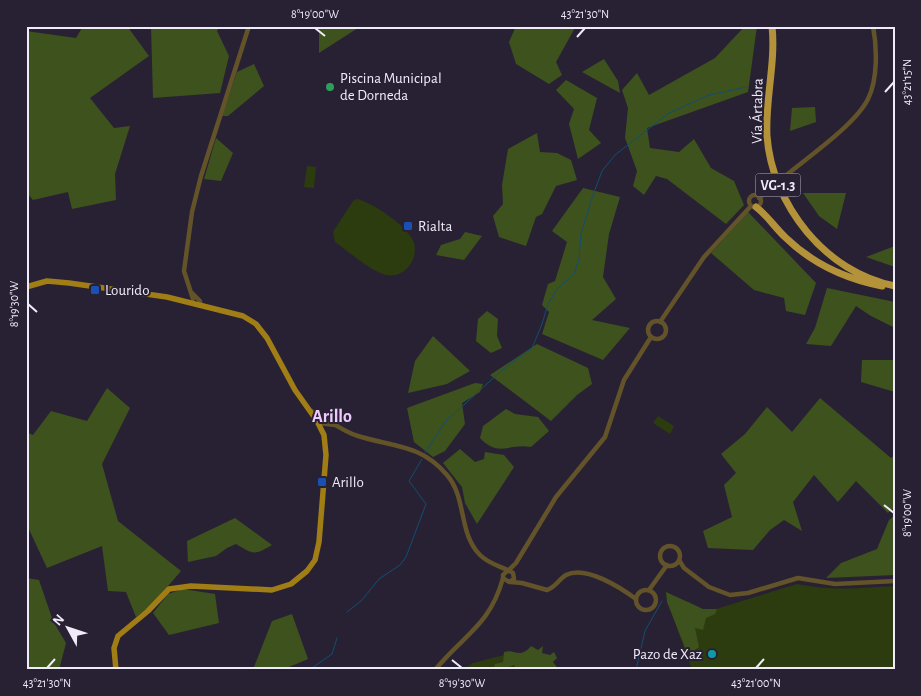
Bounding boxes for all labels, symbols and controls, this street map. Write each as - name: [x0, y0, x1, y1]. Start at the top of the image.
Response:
- text: 8°19'00"W: [291, 8, 339, 20]
- text: 43°21'30"N: [561, 8, 609, 20]
- text: 43°21'15"N: [901, 59, 913, 105]
- place label: Piscina Municipal de Dorneda: [340, 71, 442, 103]
- street label: Vía Ártabra: [747, 78, 766, 144]
- marker: Piscina Municipal de Dorneda: [324, 81, 336, 93]
- road number: VG-1.3: [756, 174, 800, 196]
- place label: Rialta: [418, 219, 452, 234]
- marker: Rialta: [402, 220, 414, 232]
- text: 8°19'30"W: [8, 280, 20, 327]
- place label: Lourido: [105, 283, 150, 298]
- marker: Lourido: [89, 284, 101, 296]
- district label: Arillo: [312, 408, 352, 426]
- place label: Arillo: [332, 475, 364, 490]
- marker: Arillo: [316, 476, 328, 488]
- text: 8°19'00"W: [901, 489, 913, 537]
- north arrow: [42, 604, 92, 654]
- text: N: [50, 612, 67, 629]
- place label: Pazo de Xaz: [633, 647, 702, 662]
- marker: Pazo de Xaz: [706, 648, 718, 660]
- text: 43°21'30"N: [23, 677, 71, 689]
- text: 8°19'30"W: [439, 677, 486, 689]
- text: 43°21'00"N: [731, 677, 781, 689]

